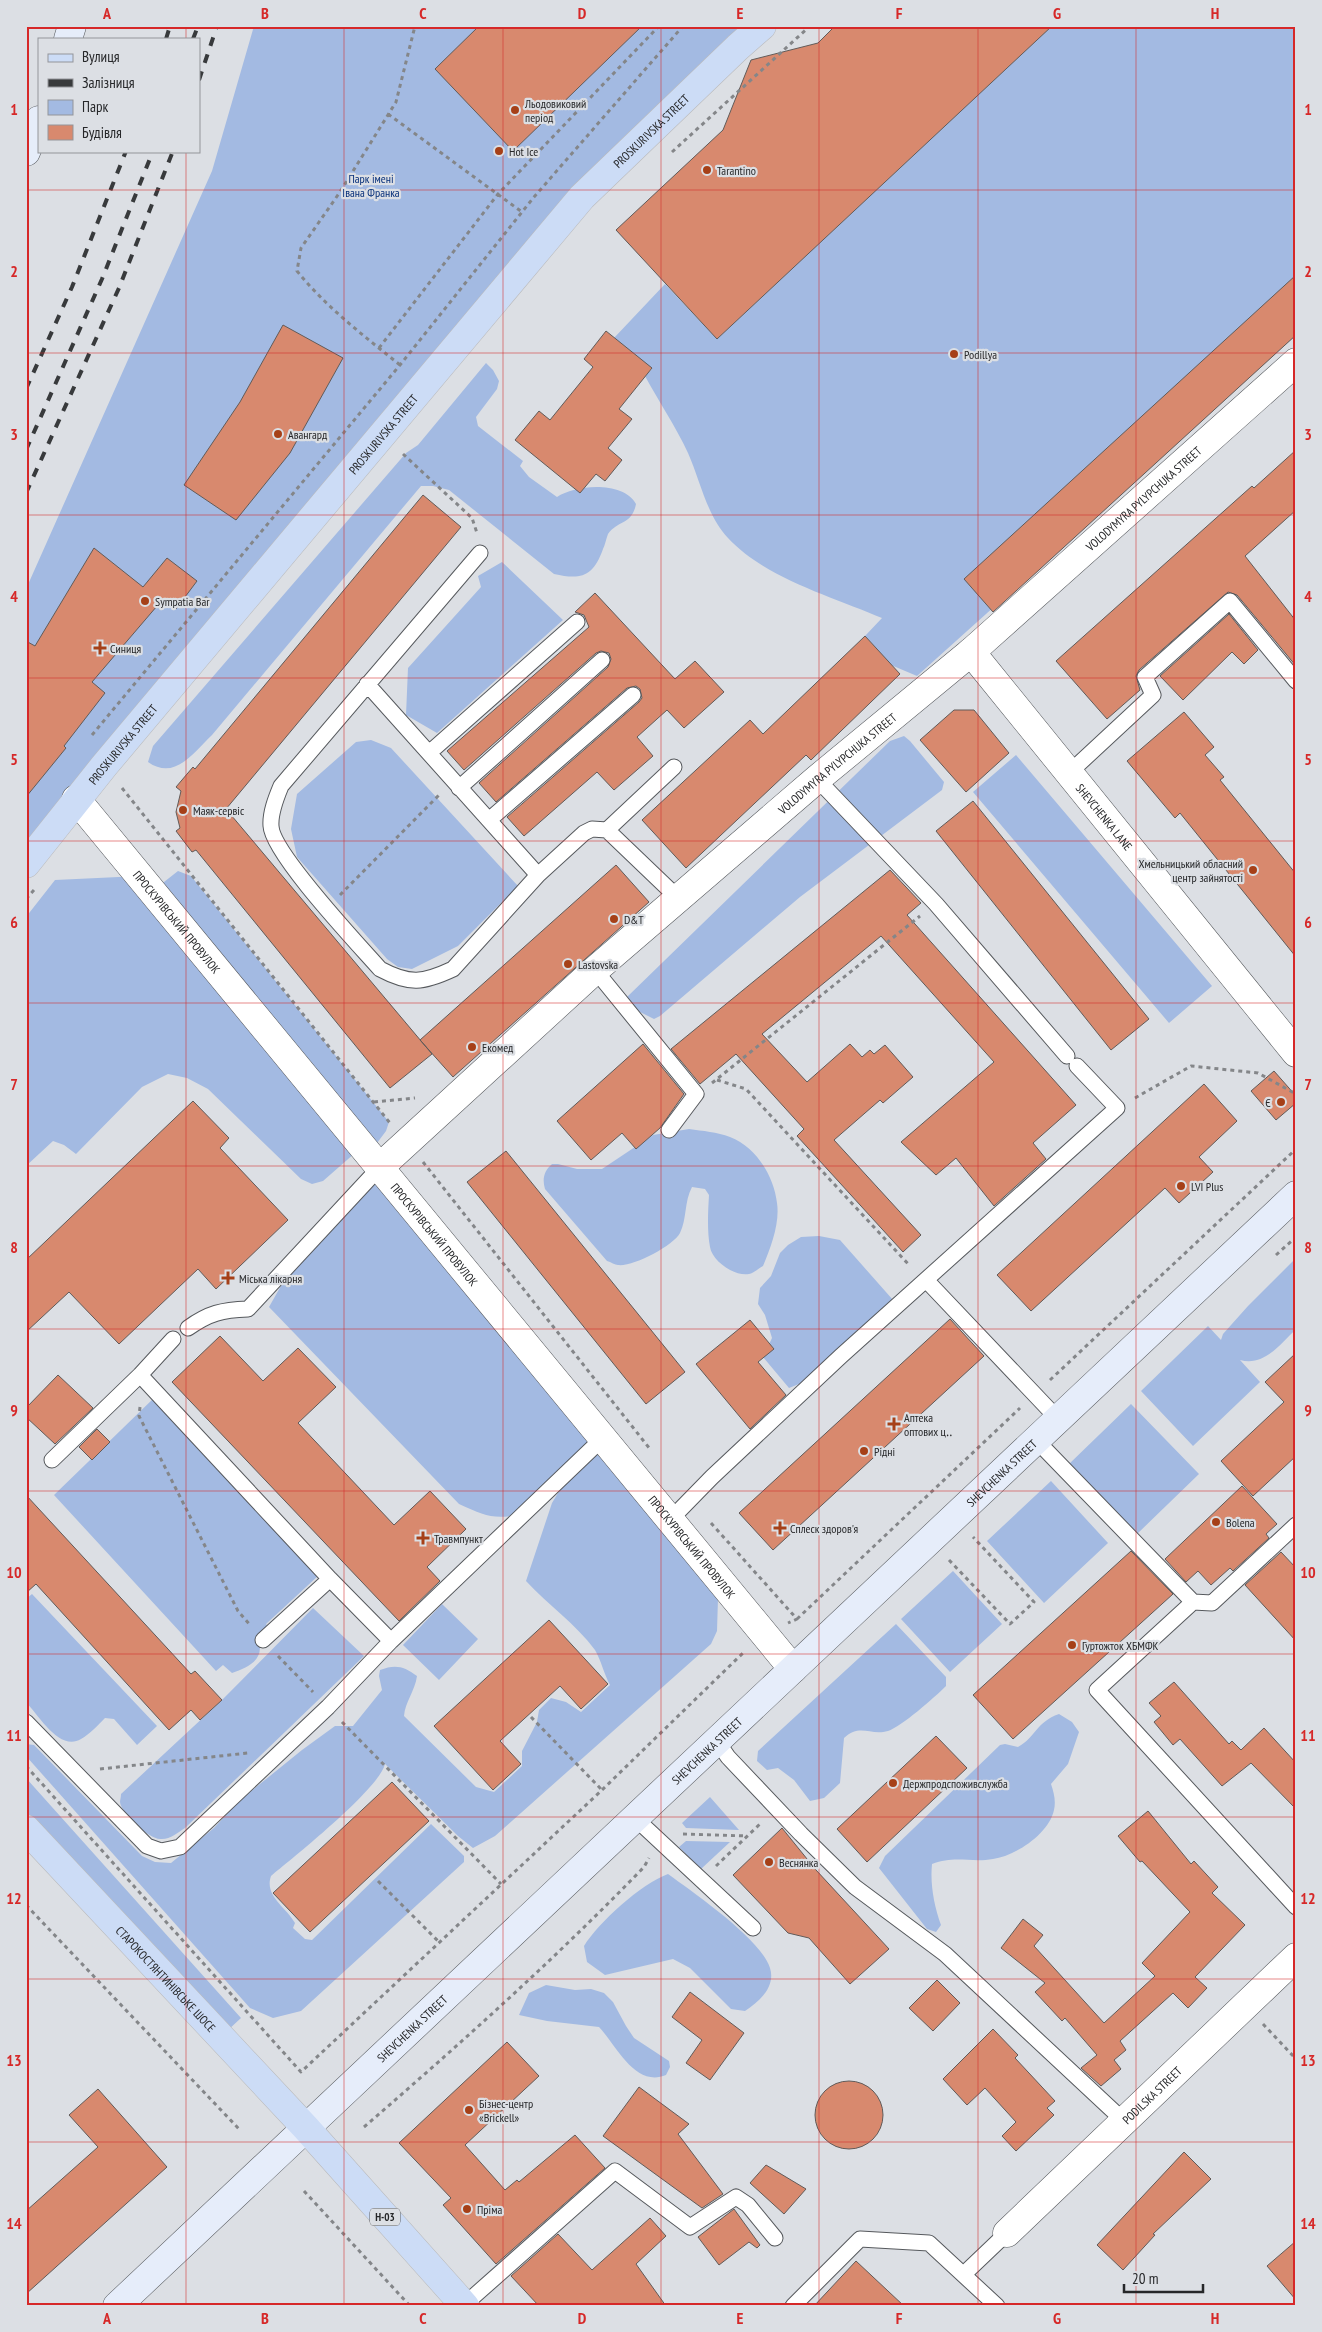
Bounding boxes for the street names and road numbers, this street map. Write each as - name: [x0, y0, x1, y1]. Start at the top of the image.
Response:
- street label: PROSKURIVSKA STREET: [610, 90, 692, 171]
- street label: PROSKURIVSKA STREET: [345, 390, 421, 477]
- street label: VOLODYMYRA PYLYPCHUKA STREET: [1082, 442, 1205, 554]
- street label: PROSKURIVSKA STREET: [85, 701, 161, 787]
- street label: VOLODYMYRA PYLYPCHUKA STREET: [774, 709, 900, 817]
- street label: SHEVCHENKA LANE: [1073, 780, 1136, 853]
- street label: ПРОСКУРІВСЬКИЙ ПРОВУЛОК: [130, 867, 224, 976]
- street label: ПРОСКУРІВСЬКИЙ ПРОВУЛОК: [388, 1180, 482, 1289]
- street label: SHEVCHENKA STREET: [963, 1436, 1040, 1509]
- street label: ПРОСКУРІВСЬКИЙ ПРОВУЛОК: [646, 1492, 739, 1601]
- street label: SHEVCHENKA STREET: [668, 1713, 745, 1787]
- street label: СТАРОКОСТЯНТИНІВСЬКЕ ШОСЕ: [113, 1923, 219, 2035]
- street label: SHEVCHENKA STREET: [373, 1991, 450, 2065]
- street label: PODILSKA STREET: [1119, 2063, 1185, 2127]
- road number: Н-03: [370, 2208, 400, 2226]

